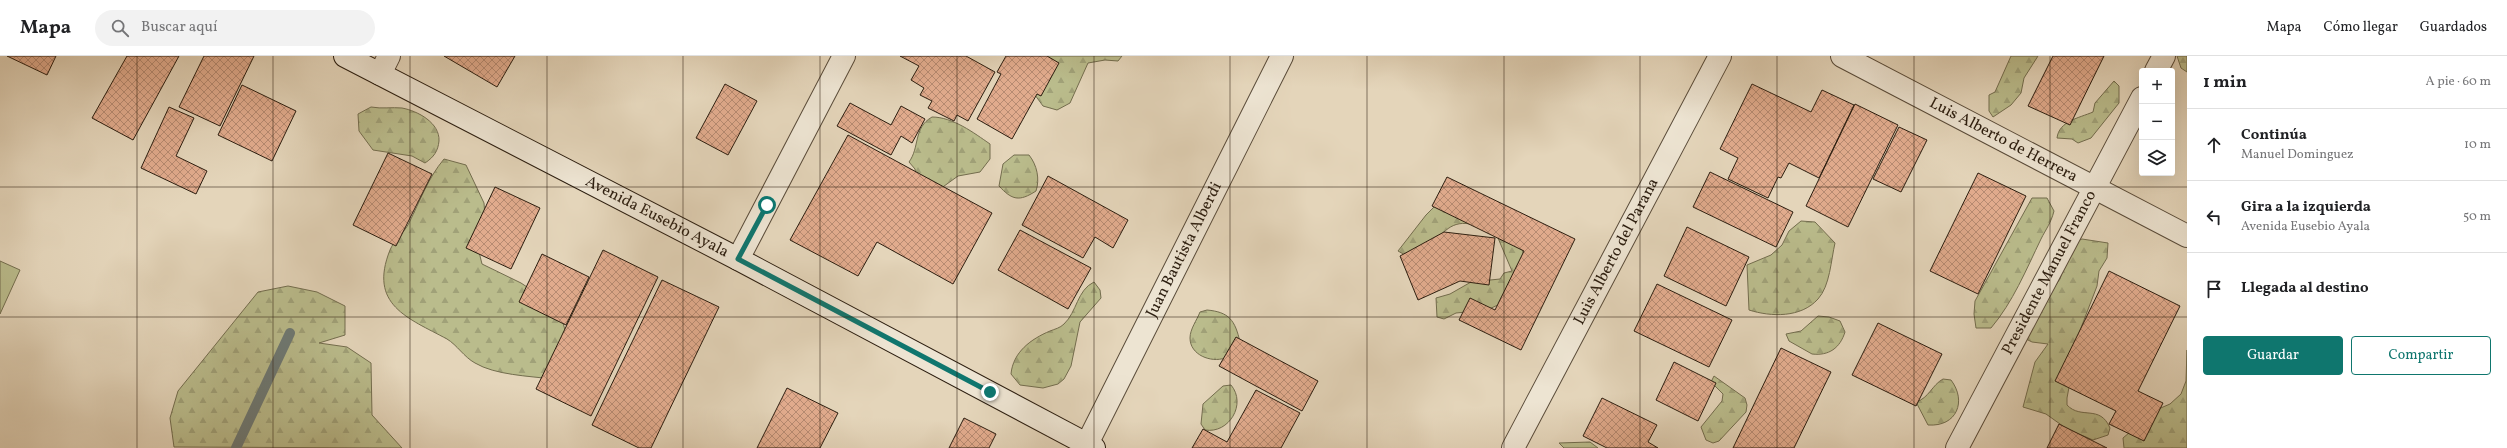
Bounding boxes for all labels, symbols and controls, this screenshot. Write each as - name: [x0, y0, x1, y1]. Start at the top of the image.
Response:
- search box: [95, 10, 375, 46]
- text: Mapa: [20, 15, 71, 41]
- icon: search: [109, 17, 131, 39]
- text: Buscar aquí: [141, 17, 217, 38]
- text: Mapa: [2267, 18, 2302, 37]
- text: Cómo llegar: [2324, 18, 2398, 37]
- text: Guardados: [2420, 18, 2487, 37]
- map controls: [2139, 68, 2175, 176]
- button: +: [2139, 68, 2175, 104]
- text: 1 min: [2203, 71, 2247, 94]
- text: A pie · 60 m: [2425, 73, 2491, 91]
- street label: Luis Alberto de Herrera: [1925, 92, 2081, 188]
- button: −: [2139, 104, 2175, 140]
- text: Continúa: [2241, 125, 2307, 146]
- icon: ahead: [2203, 134, 2225, 156]
- text: 10 m: [2464, 136, 2491, 154]
- button: layers: [2139, 140, 2175, 176]
- text: Manuel Dominguez: [2241, 146, 2354, 164]
- street label: Avenida Eusebio Ayala: [581, 171, 733, 263]
- street label: Luis Alberto del Parana: [1569, 174, 1665, 329]
- street label: Juan Bautista Alberdi: [1141, 178, 1228, 322]
- street label: Presidente Manuel Franco: [1997, 187, 2102, 359]
- route start: [758, 196, 776, 214]
- text: Gira a la izquierda: [2241, 197, 2371, 218]
- icon: left: [2203, 206, 2225, 228]
- text: 50 m: [2463, 208, 2491, 226]
- text: Avenida Eusebio Ayala: [2241, 218, 2370, 236]
- icon: arrive: [2203, 278, 2225, 300]
- text: Llegada al destino: [2241, 278, 2369, 299]
- button: Guardar: [2203, 336, 2343, 375]
- button: Compartir: [2351, 336, 2491, 375]
- route end: [981, 383, 999, 401]

